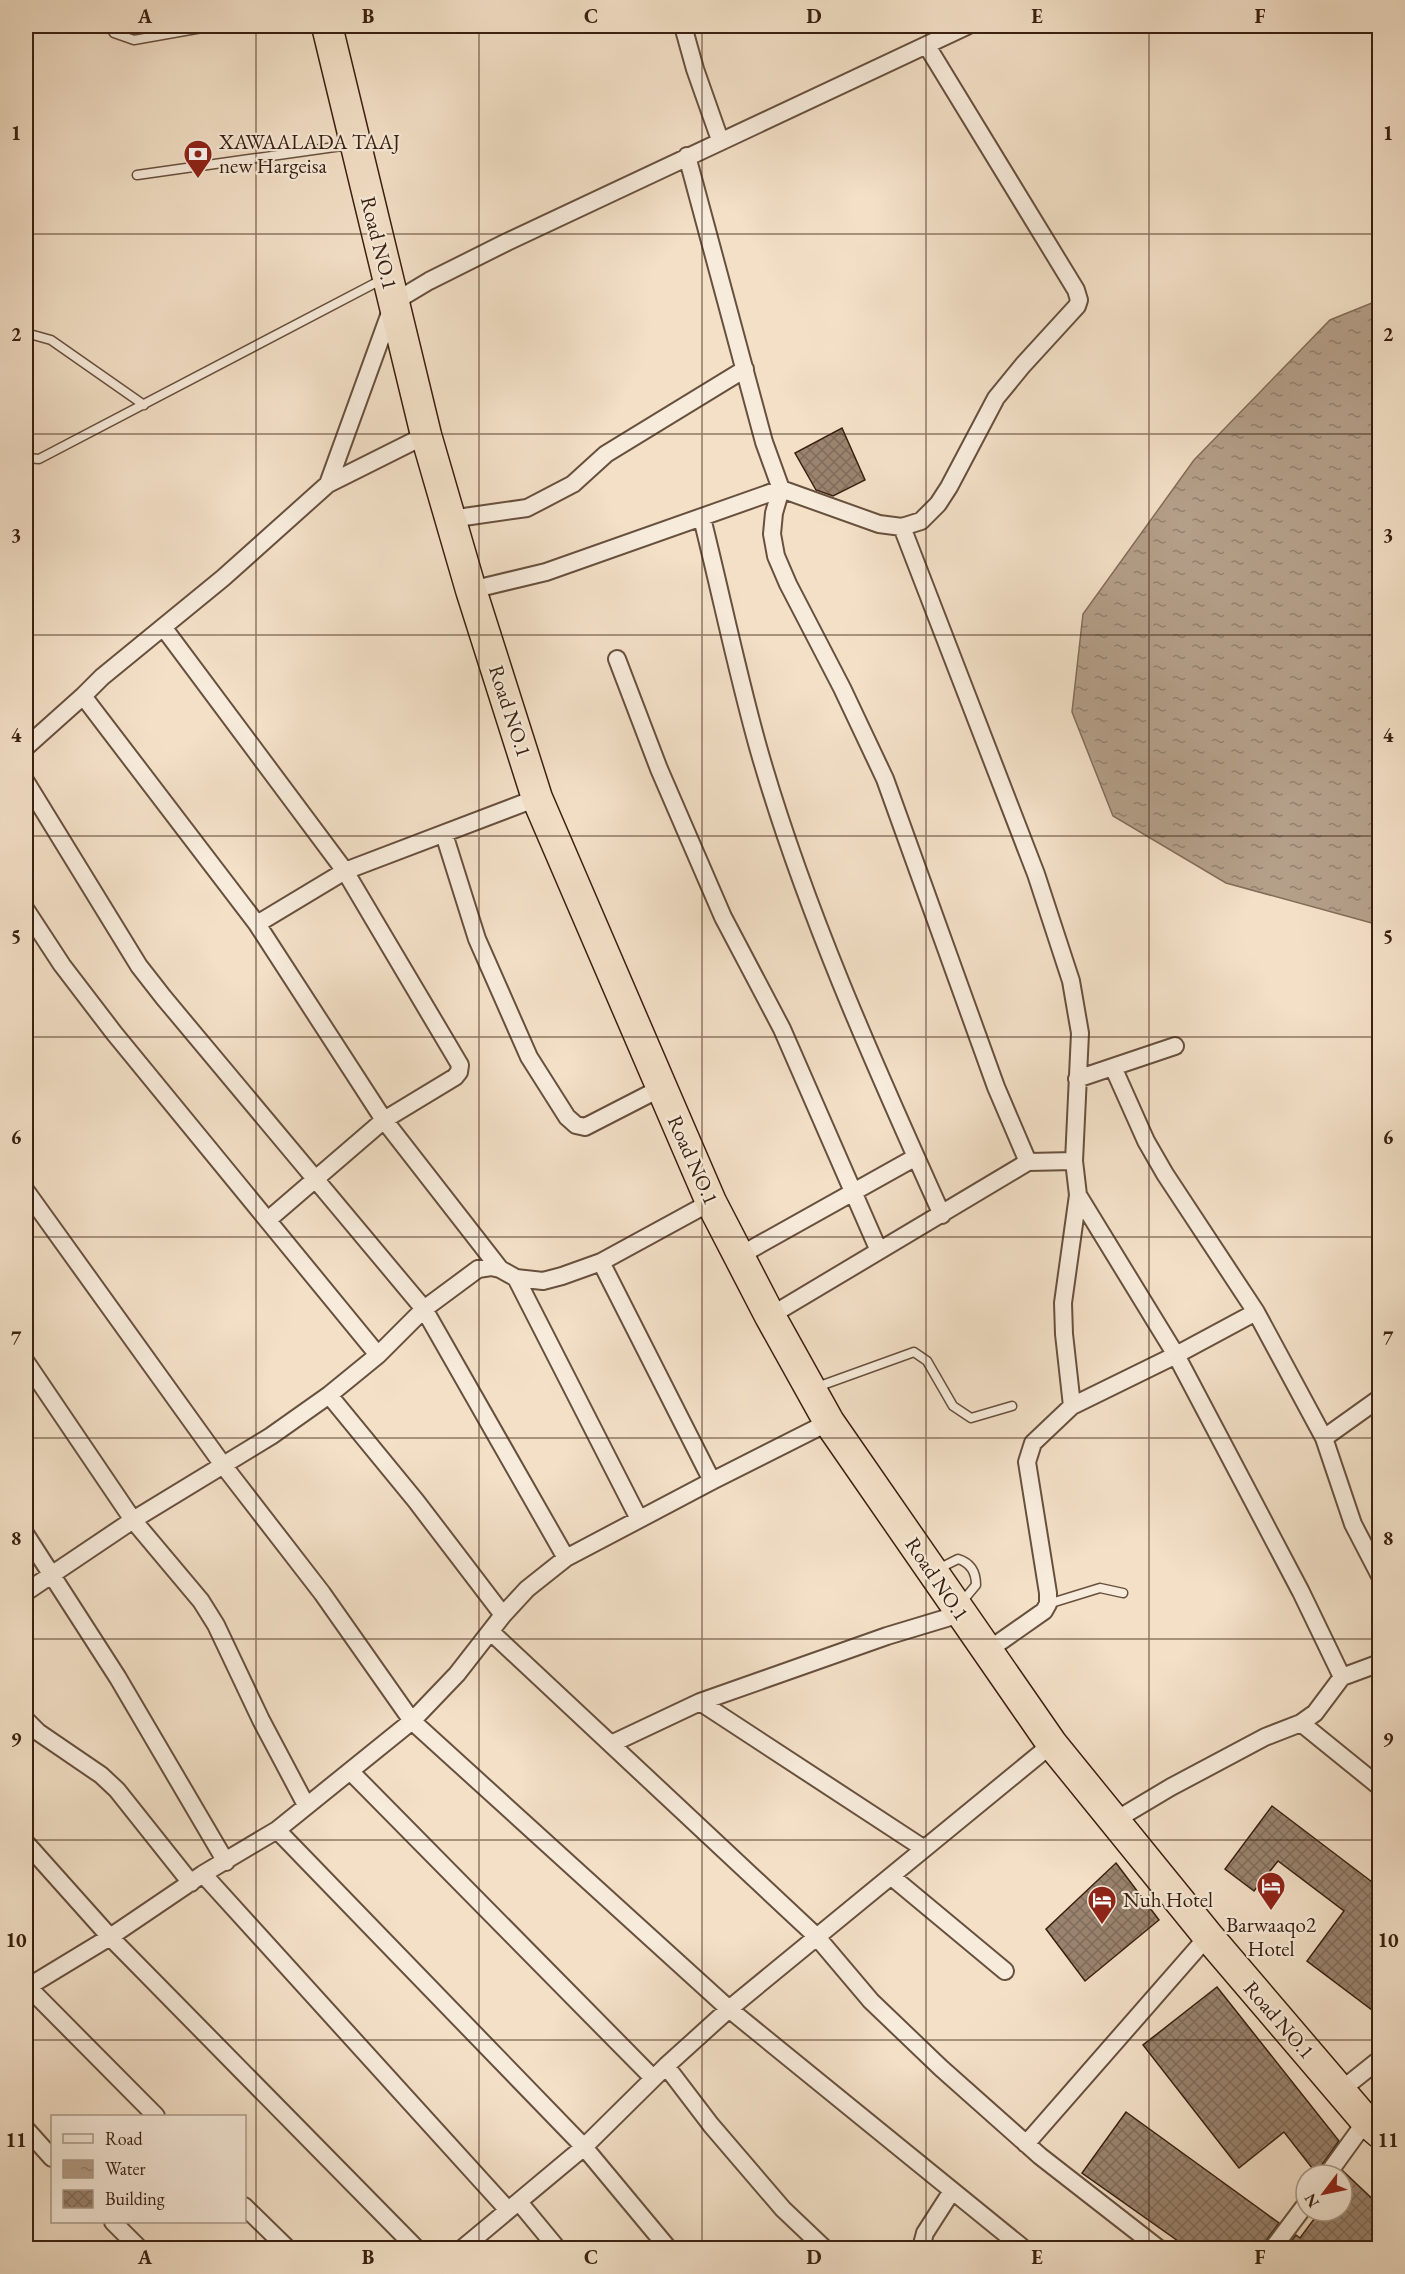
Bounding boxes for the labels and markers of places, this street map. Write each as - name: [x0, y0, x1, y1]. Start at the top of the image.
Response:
- place label: XAWAALADA TAAJ new Hargeisa: [218, 128, 400, 179]
- bank icon: XAWAALADA TAAJ new Hargeisa: [182, 138, 214, 180]
- hotel icon: Barwaaqo2 Hotel: [1255, 1870, 1287, 1912]
- hotel icon: Nuh Hotel: [1086, 1884, 1118, 1926]
- place label: Nuh Hotel: [1123, 1886, 1213, 1913]
- place label: Barwaaqo2 Hotel: [1226, 1911, 1316, 1962]

